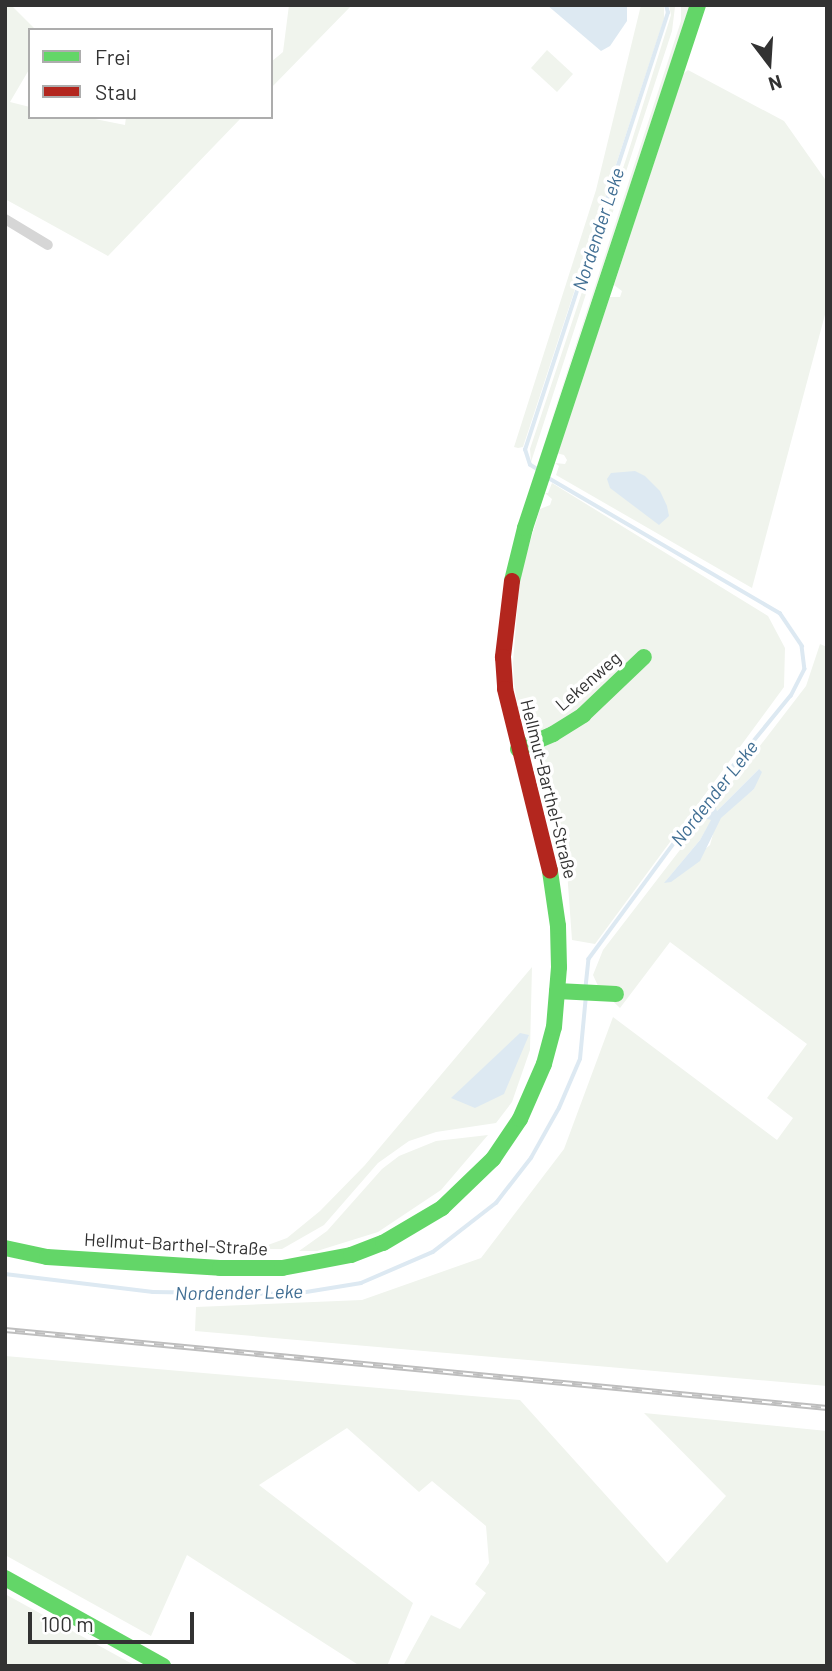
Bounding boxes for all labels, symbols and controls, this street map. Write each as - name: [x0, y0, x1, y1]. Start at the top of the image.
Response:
- legend: [28, 28, 273, 119]
- north arrow: [734, 28, 804, 98]
- text: Frei: [95, 44, 131, 69]
- text: N: [766, 71, 785, 96]
- text: Stau: [95, 79, 137, 104]
- water label: Nordender Leke: [567, 165, 629, 293]
- street label: Lekenweg: [551, 647, 625, 715]
- street label: Hellmut-Barthel-Straße: [516, 697, 582, 881]
- water label: Nordender Leke: [666, 736, 762, 850]
- street label: Hellmut-Barthel-Straße: [84, 1228, 268, 1260]
- water label: Nordender Leke: [175, 1279, 303, 1305]
- scale bar: [32, 1598, 198, 1642]
- text: 100 m: [41, 1611, 94, 1636]

